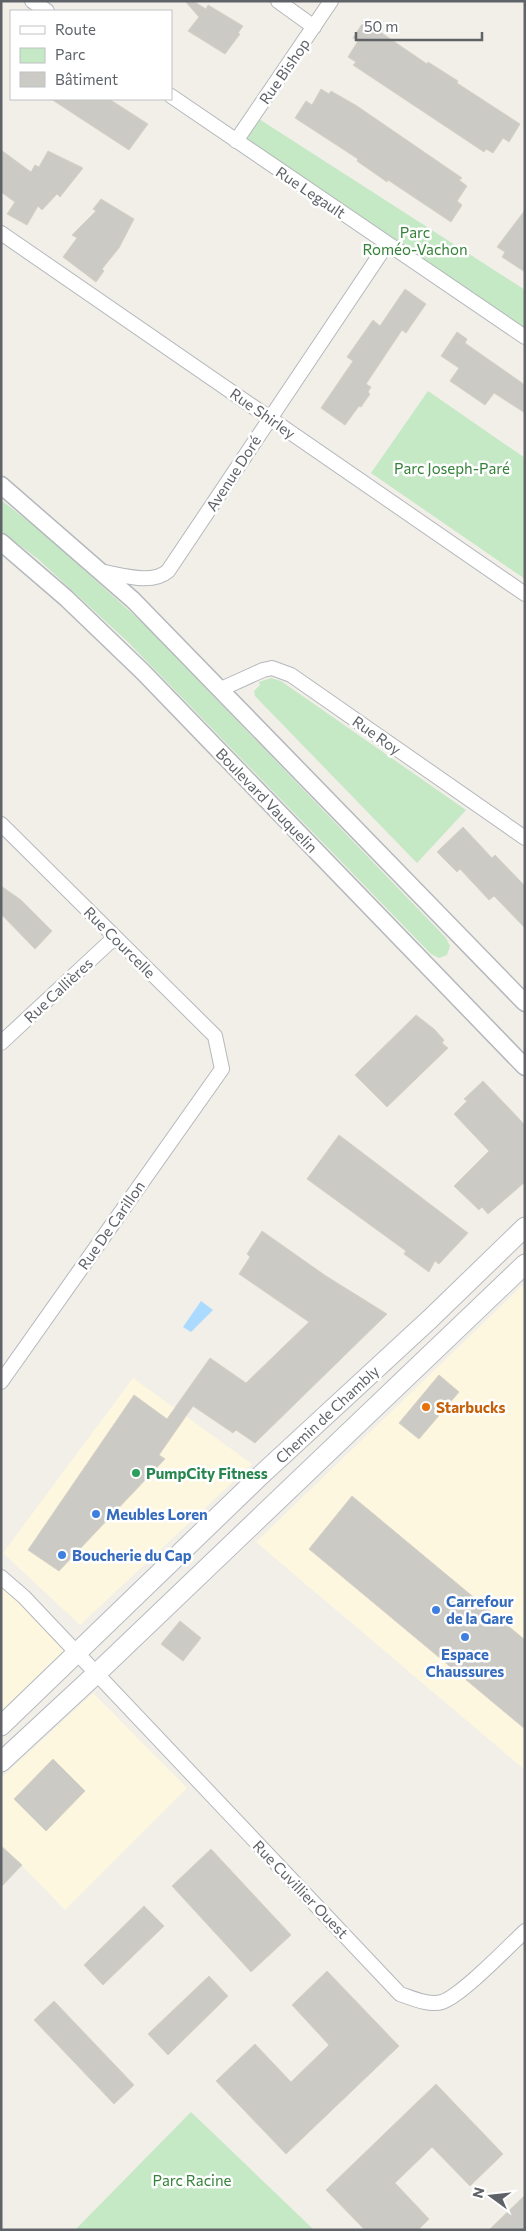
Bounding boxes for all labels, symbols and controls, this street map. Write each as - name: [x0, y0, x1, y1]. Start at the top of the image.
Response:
- legend: [10, 10, 172, 100]
- scale bar: [356, 10, 482, 42]
- text: 50 m: [364, 17, 398, 35]
- text: Route: [55, 20, 96, 38]
- street label: Rue Bishop: [255, 35, 313, 107]
- text: Parc: [55, 45, 85, 63]
- text: Bâtiment: [55, 70, 118, 88]
- street label: Rue Legault: [273, 162, 349, 222]
- park label: Parc Roméo-Vachon: [363, 223, 467, 258]
- street label: Rue Shirley: [227, 384, 299, 442]
- street label: Avenue Doré: [202, 432, 264, 514]
- park label: Parc Joseph-Paré: [394, 459, 510, 477]
- street label: Rue Roy: [349, 712, 405, 758]
- street label: Boulevard Vauquelin: [213, 744, 321, 856]
- street label: Rue Courcelle: [81, 903, 159, 981]
- street label: Rue Callières: [20, 954, 96, 1026]
- street label: Rue De Carillon: [74, 1177, 148, 1273]
- street label: Chemin de Chambly: [272, 1361, 383, 1467]
- place label: Starbucks: [436, 1398, 506, 1416]
- marker: Starbucks: [420, 1401, 432, 1413]
- place label: PumpCity Fitness: [146, 1464, 268, 1482]
- marker: PumpCity Fitness: [130, 1467, 142, 1479]
- place label: Meubles Loren: [106, 1505, 208, 1523]
- marker: Meubles Loren: [90, 1508, 102, 1520]
- place label: Boucherie du Cap: [72, 1546, 192, 1564]
- marker: Boucherie du Cap: [56, 1549, 68, 1561]
- place label: Carrefour de la Gare: [446, 1592, 514, 1627]
- marker: Carrefour de la Gare: [430, 1604, 442, 1616]
- marker: Espace Chaussures: [459, 1631, 471, 1643]
- place label: Espace Chaussures: [426, 1645, 504, 1680]
- street label: Rue Cuvillier Ouest: [250, 1836, 352, 1942]
- park label: Parc Racine: [153, 2171, 232, 2189]
- north arrow: [466, 2171, 516, 2221]
- text: N: [468, 2185, 488, 2200]

